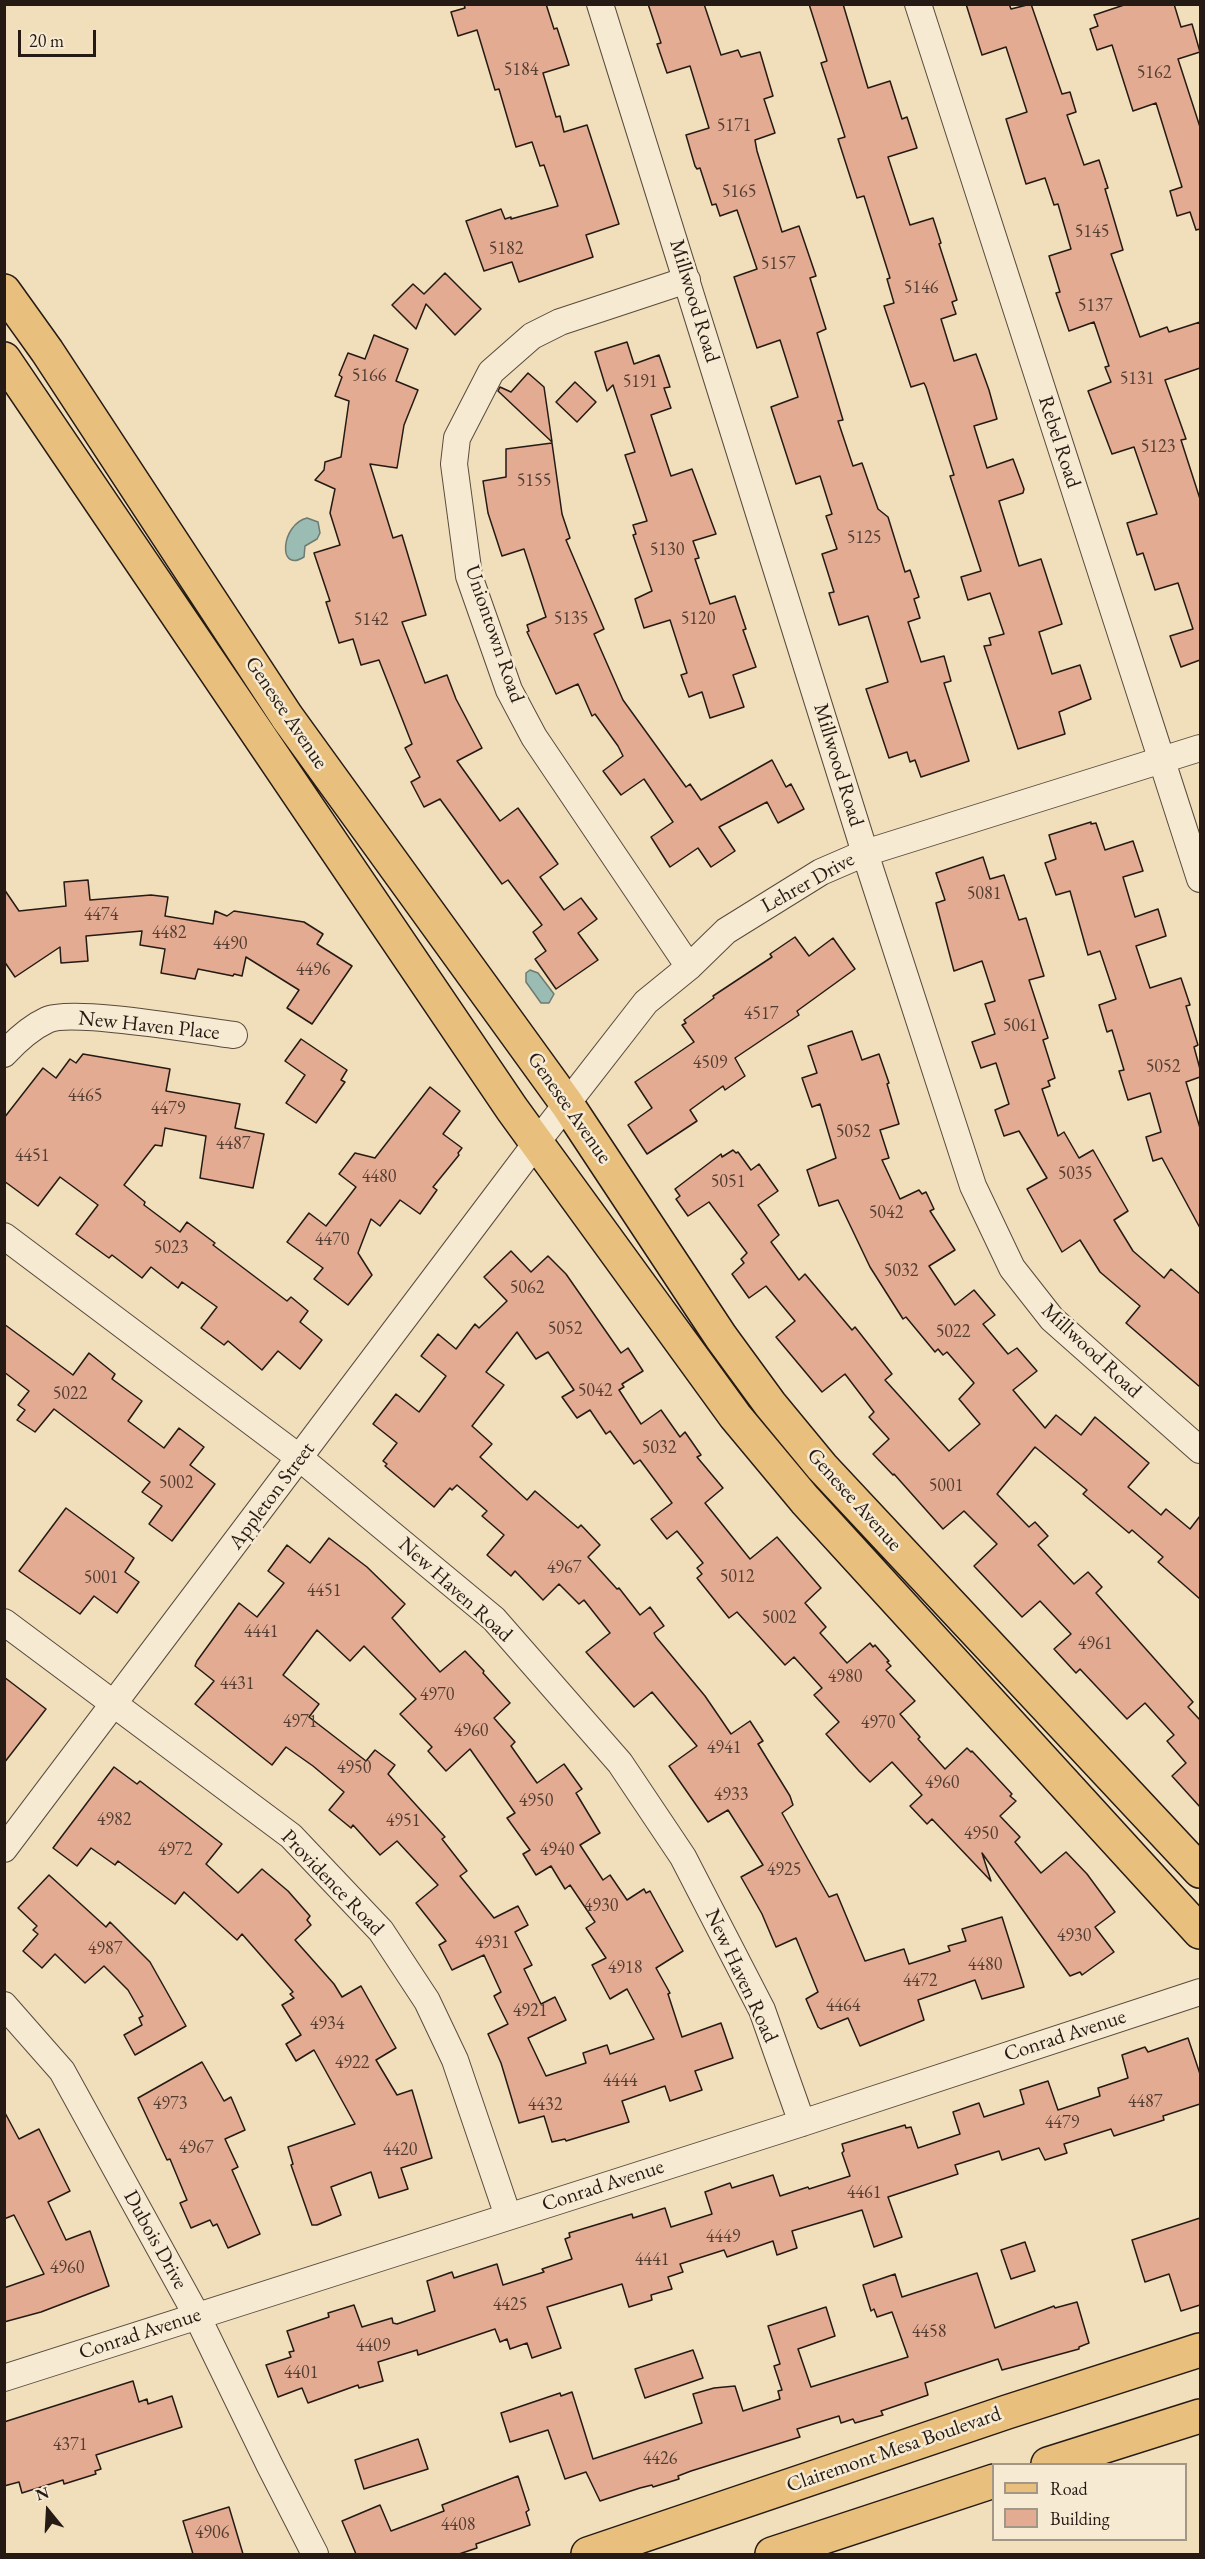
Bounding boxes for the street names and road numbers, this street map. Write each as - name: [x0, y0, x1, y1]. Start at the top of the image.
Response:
- street label: Millwood Road: [663, 236, 725, 366]
- street label: Rebel Road: [1032, 393, 1086, 491]
- street label: Uniontown Road: [459, 562, 529, 706]
- street label: Genesee Avenue: [239, 652, 333, 774]
- street label: Millwood Road: [807, 700, 869, 830]
- street label: Lehrer Drive: [757, 847, 859, 919]
- street label: New Haven Place: [77, 1006, 221, 1046]
- street label: Genesee Avenue: [521, 1047, 617, 1169]
- street label: Millwood Road: [1036, 1298, 1146, 1404]
- street label: Appleton Street: [224, 1437, 320, 1555]
- street label: Genesee Avenue: [801, 1443, 907, 1557]
- street label: New Haven Road: [393, 1532, 517, 1648]
- street label: Providence Road: [275, 1825, 389, 1941]
- street label: New Haven Road: [699, 1905, 783, 2047]
- street label: Conrad Avenue: [1001, 2004, 1129, 2068]
- street label: Conrad Avenue: [539, 2154, 667, 2218]
- street label: Dubois Drive: [118, 2186, 192, 2294]
- street label: Conrad Avenue: [76, 2302, 204, 2366]
- street label: Clairemont Mesa Boulevard: [783, 2401, 1005, 2499]

